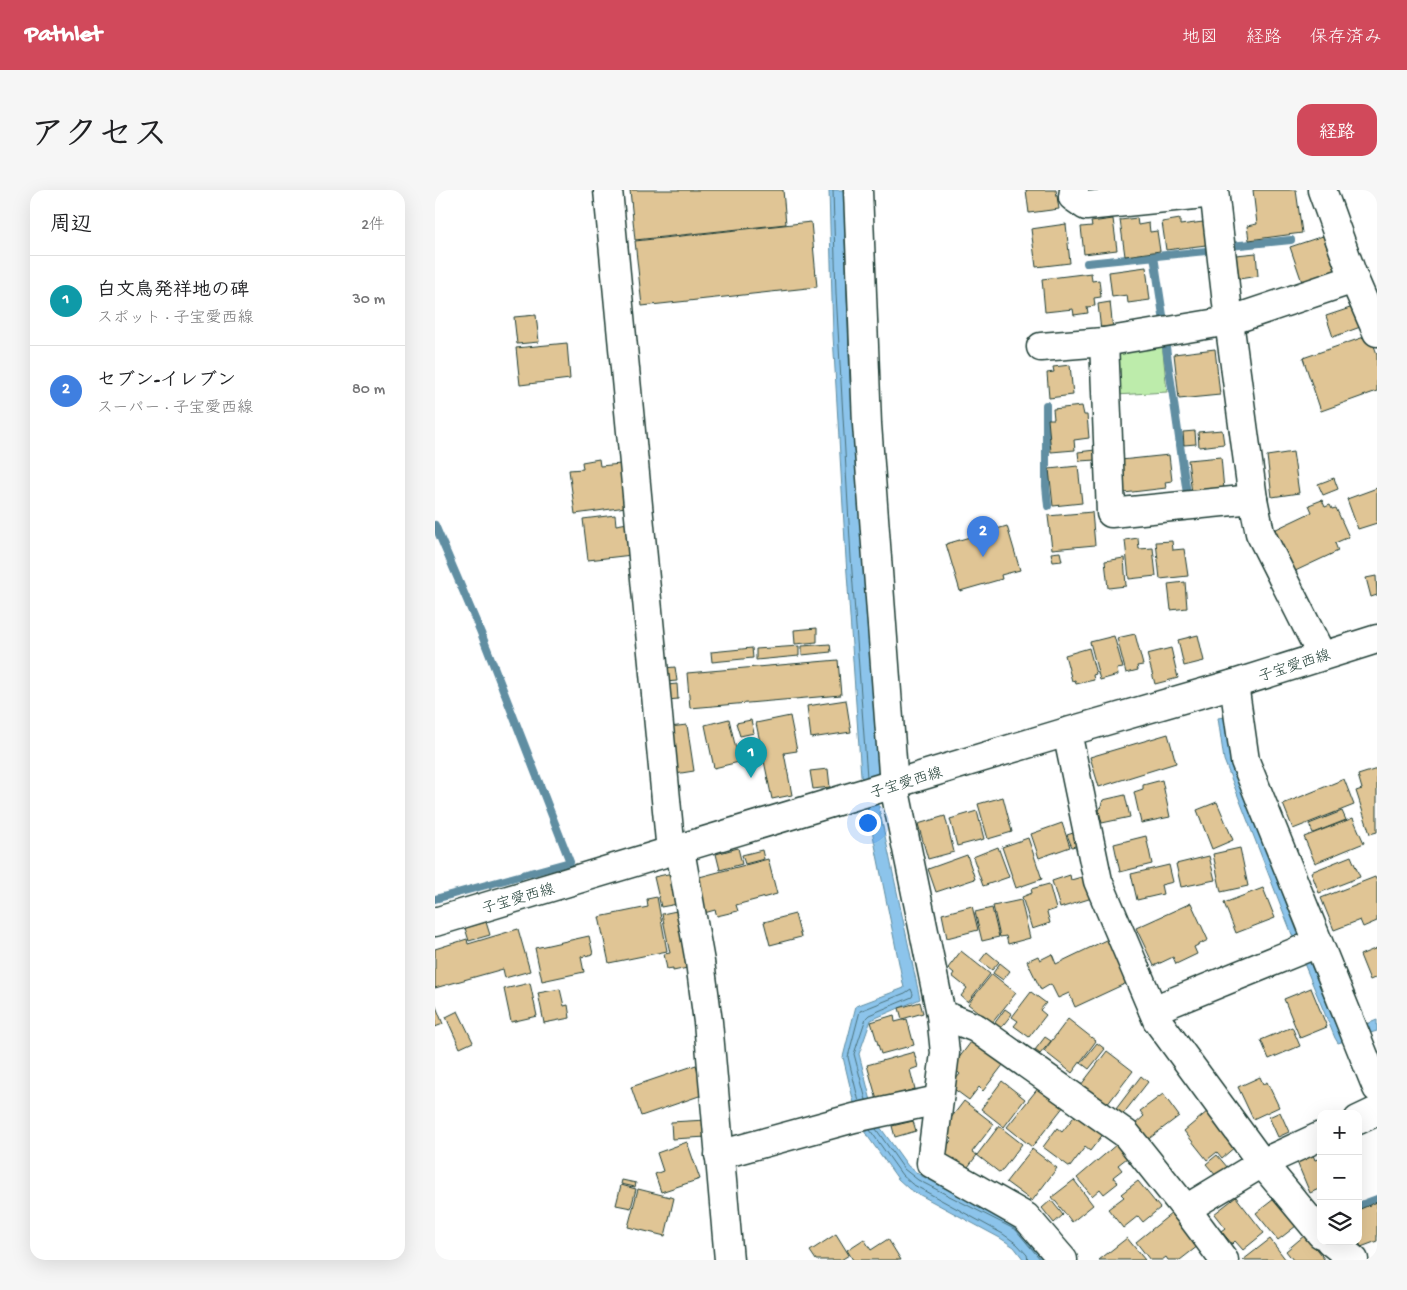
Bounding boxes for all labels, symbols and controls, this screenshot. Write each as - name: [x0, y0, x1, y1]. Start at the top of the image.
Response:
- text: Pathlet: [25, 21, 102, 50]
- text: 地図: [1182, 28, 1218, 49]
- text: 経路: [1246, 28, 1282, 49]
- text: 保存済み: [1310, 28, 1382, 49]
- button: 経路: [1297, 104, 1377, 156]
- text: アクセス: [30, 117, 168, 158]
- text: 周辺: [50, 214, 92, 239]
- text: 2件: [361, 217, 385, 236]
- text: 白文鳥発祥地の碑: [97, 280, 249, 303]
- text: 1: [63, 291, 69, 310]
- text: 30 m: [352, 291, 385, 310]
- text: スポット · 子宝愛西線: [97, 310, 254, 329]
- text: セブン-イレブン: [97, 370, 236, 393]
- text: 2: [62, 381, 70, 400]
- text: 80 m: [352, 381, 385, 400]
- text: スーパー · 子宝愛西線: [97, 400, 253, 419]
- pin: 2: [967, 516, 999, 557]
- street label: 子宝愛西線: [1256, 646, 1333, 687]
- pin: 1: [735, 737, 767, 778]
- street label: 子宝愛西線: [868, 763, 945, 803]
- your location: [855, 810, 881, 836]
- street label: 子宝愛西線: [480, 880, 557, 919]
- map controls: [1317, 1110, 1362, 1245]
- button: +: [1317, 1110, 1362, 1155]
- button: −: [1317, 1155, 1362, 1200]
- button: layers: [1317, 1200, 1362, 1245]

